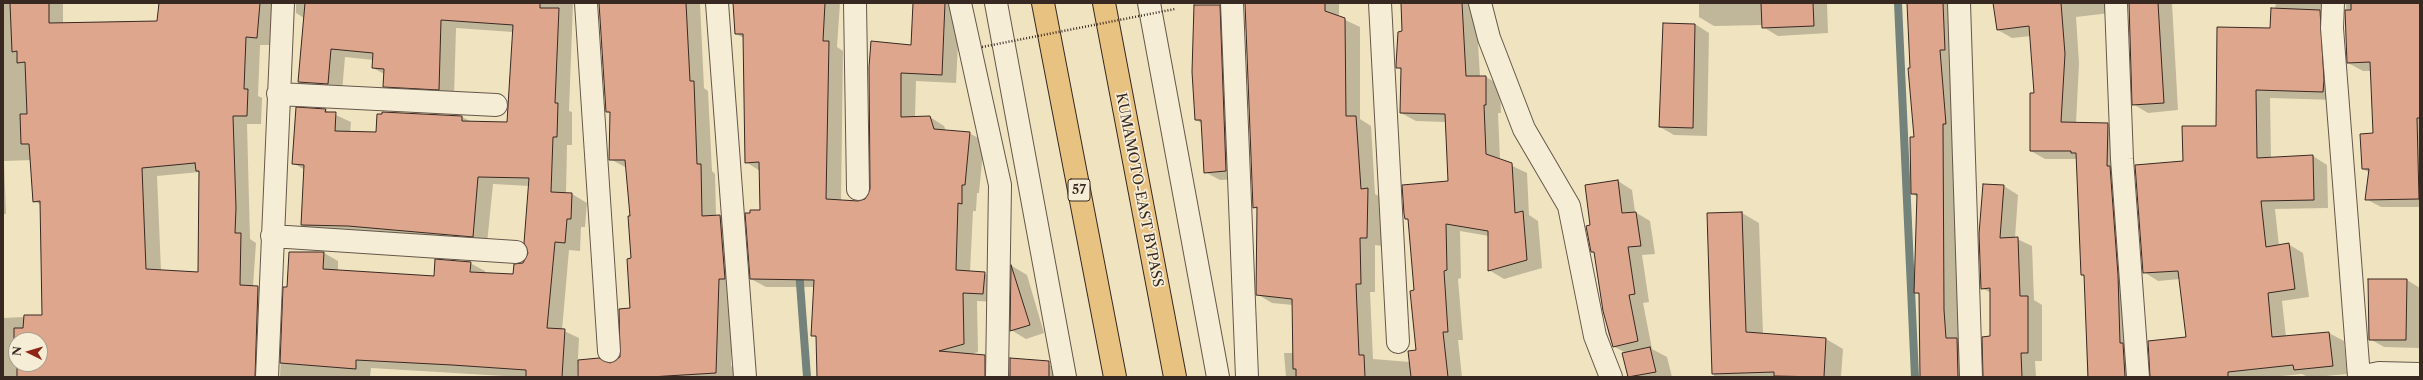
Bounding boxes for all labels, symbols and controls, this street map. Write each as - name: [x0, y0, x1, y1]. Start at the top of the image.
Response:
- street label: KUMAMOTO-EAST BYPASS: [1112, 91, 1166, 289]
- road number: 57: [1068, 179, 1090, 201]
- north arrow: [8, 332, 48, 372]
- text: N: [10, 346, 24, 356]

